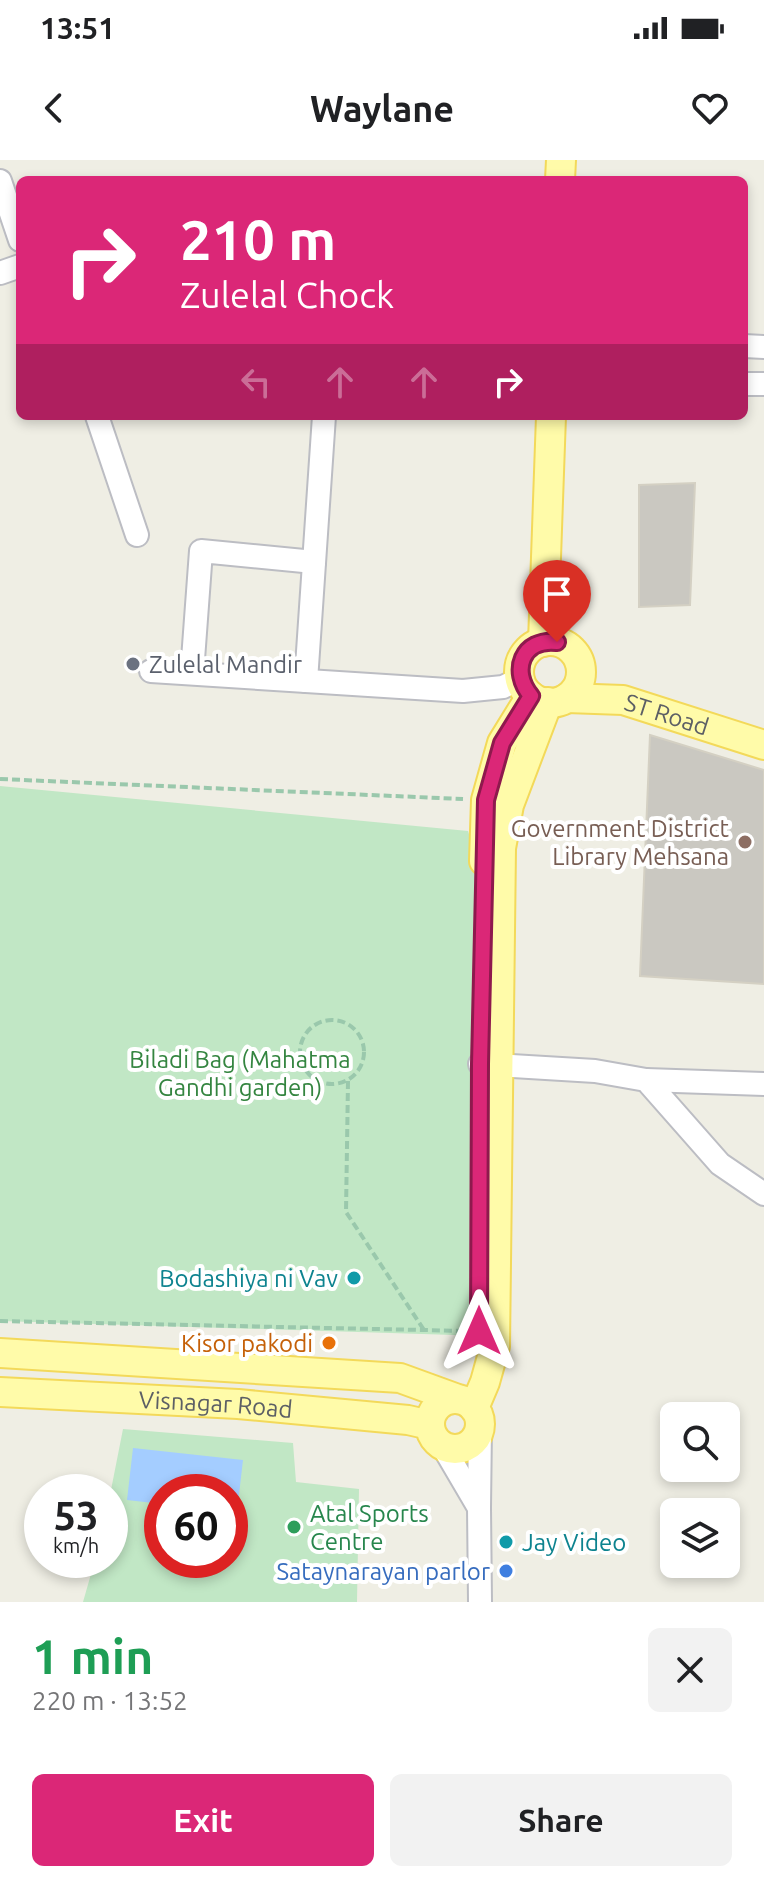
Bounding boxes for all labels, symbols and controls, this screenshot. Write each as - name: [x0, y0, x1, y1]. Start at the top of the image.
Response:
- text: 13:51: [40, 11, 115, 45]
- icon: back: [32, 86, 76, 130]
- icon: heart: [688, 86, 732, 130]
- text: Waylane: [310, 88, 454, 129]
- icon: right: [48, 208, 152, 312]
- text: 210 m: [180, 208, 336, 271]
- text: Zulelal Chock: [180, 274, 394, 315]
- icon: left: [234, 360, 278, 404]
- icon: ahead: [318, 360, 362, 404]
- icon: ahead: [402, 360, 446, 404]
- icon: right: [486, 360, 530, 404]
- pin: [523, 560, 591, 642]
- icon: arrive: [535, 572, 579, 616]
- place label: Zulelal Mandir: [149, 651, 302, 678]
- marker: Zulelal Mandir: [124, 655, 142, 673]
- street label: ST Road: [621, 688, 712, 740]
- place label: Government District Library Mehsana: [511, 815, 730, 870]
- marker: Government District Library Mehsana: [736, 833, 754, 851]
- park label: Biladi Bag (Mahatma Gandhi garden): [129, 1046, 351, 1101]
- place label: Bodashiya ni Vav: [159, 1265, 338, 1292]
- marker: Bodashiya ni Vav: [345, 1269, 363, 1287]
- position arrow: [437, 1289, 521, 1373]
- place label: Kisor pakodi: [181, 1330, 313, 1357]
- marker: Kisor pakodi: [320, 1334, 338, 1352]
- street label: Visnagar Road: [138, 1386, 294, 1423]
- map controls: [660, 1402, 740, 1578]
- button: search: [660, 1402, 740, 1482]
- speed limit sign: 60: [144, 1474, 248, 1578]
- text: 53: [53, 1493, 99, 1538]
- button: layers: [660, 1498, 740, 1578]
- place label: Atal Sports Centre: [310, 1500, 429, 1555]
- marker: Atal Sports Centre: [285, 1518, 303, 1536]
- place label: Jay Video: [522, 1529, 626, 1556]
- marker: Jay Video: [497, 1533, 515, 1551]
- text: km/h: [53, 1534, 99, 1557]
- place label: Sataynarayan parlor: [276, 1558, 490, 1585]
- marker: Sataynarayan parlor: [497, 1562, 515, 1580]
- button: close: [648, 1628, 732, 1712]
- text: 1 min: [32, 1629, 153, 1683]
- text: 220 m · 13:52: [32, 1686, 188, 1715]
- button: Exit: [32, 1774, 374, 1866]
- button: Share: [390, 1774, 732, 1866]

